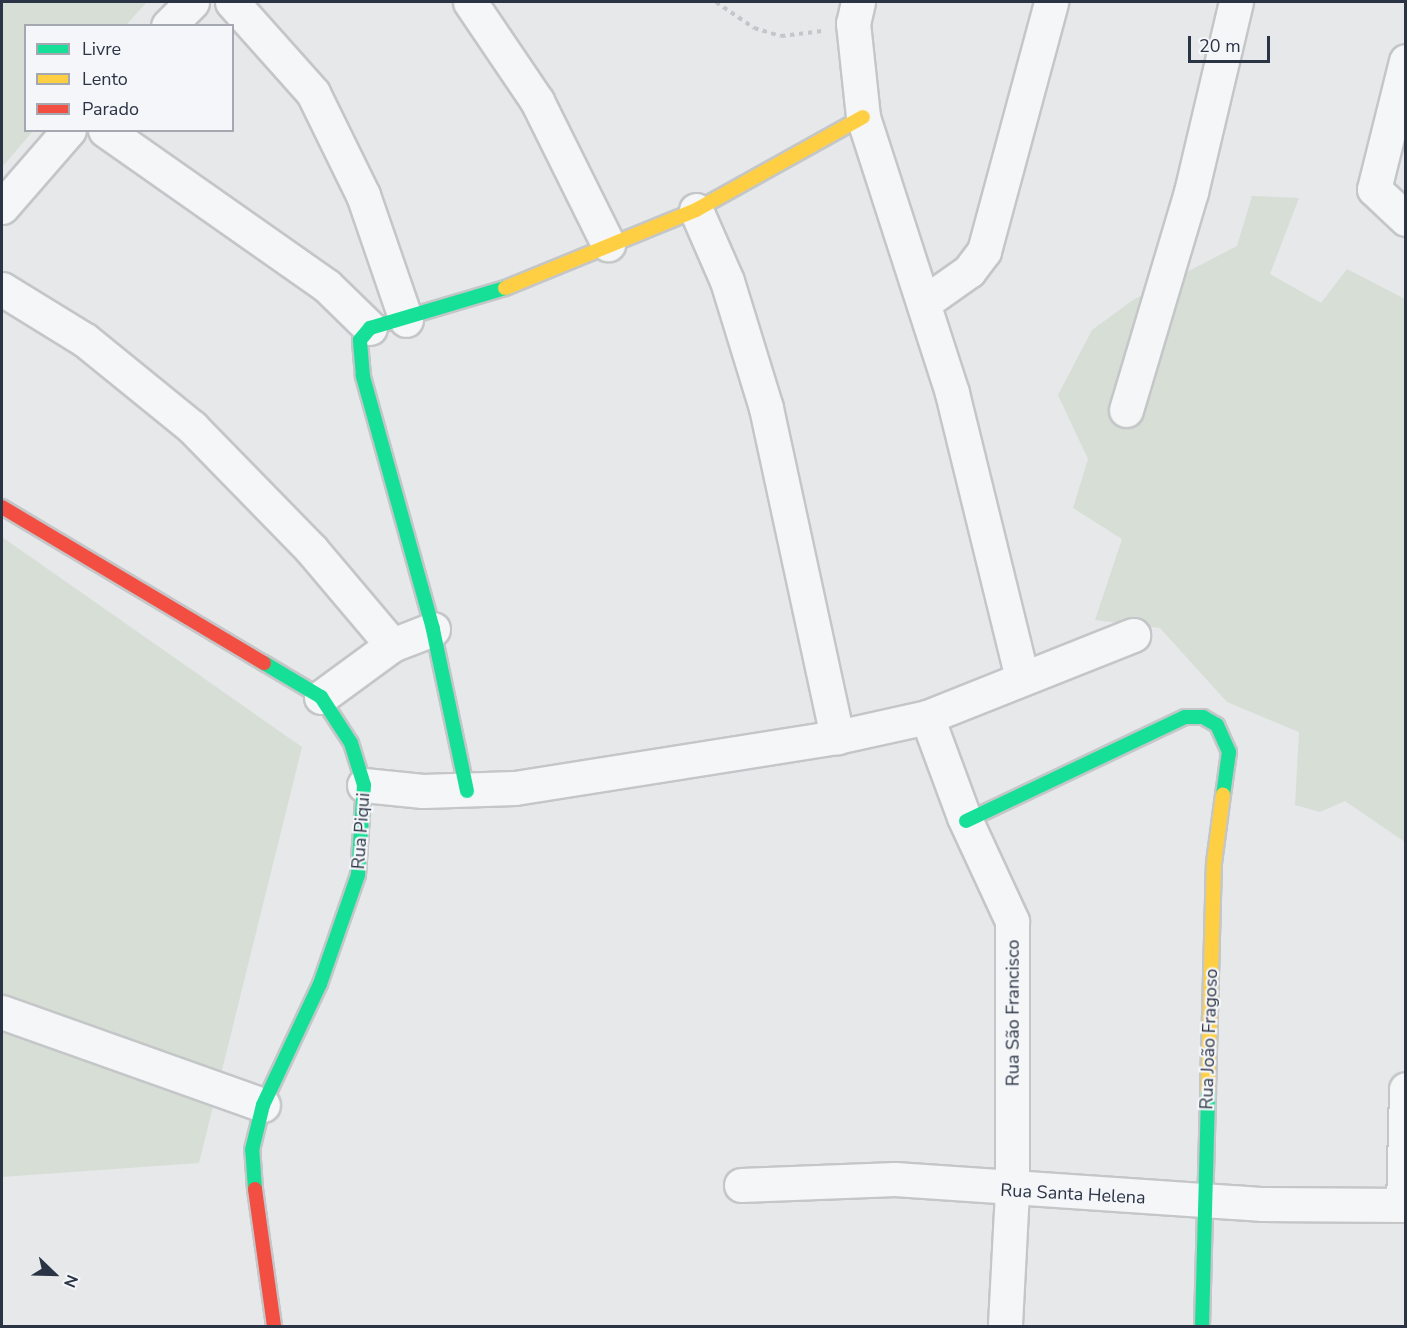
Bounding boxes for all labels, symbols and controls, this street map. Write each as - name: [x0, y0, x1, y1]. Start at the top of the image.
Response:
- legend: [24, 24, 234, 132]
- scale bar: [1191, 24, 1274, 62]
- text: 20 m: [1199, 34, 1241, 58]
- text: Livre: [82, 37, 121, 61]
- text: Lento: [82, 67, 128, 91]
- text: Parado: [82, 97, 139, 121]
- street label: Rua Piqui: [348, 792, 374, 870]
- street label: Rua São Francisco: [1002, 940, 1024, 1086]
- street label: Rua João Fragoso: [1196, 968, 1222, 1110]
- street label: Rua Santa Helena: [1000, 1179, 1146, 1209]
- north arrow: [24, 1244, 84, 1304]
- text: N: [58, 1271, 83, 1291]

